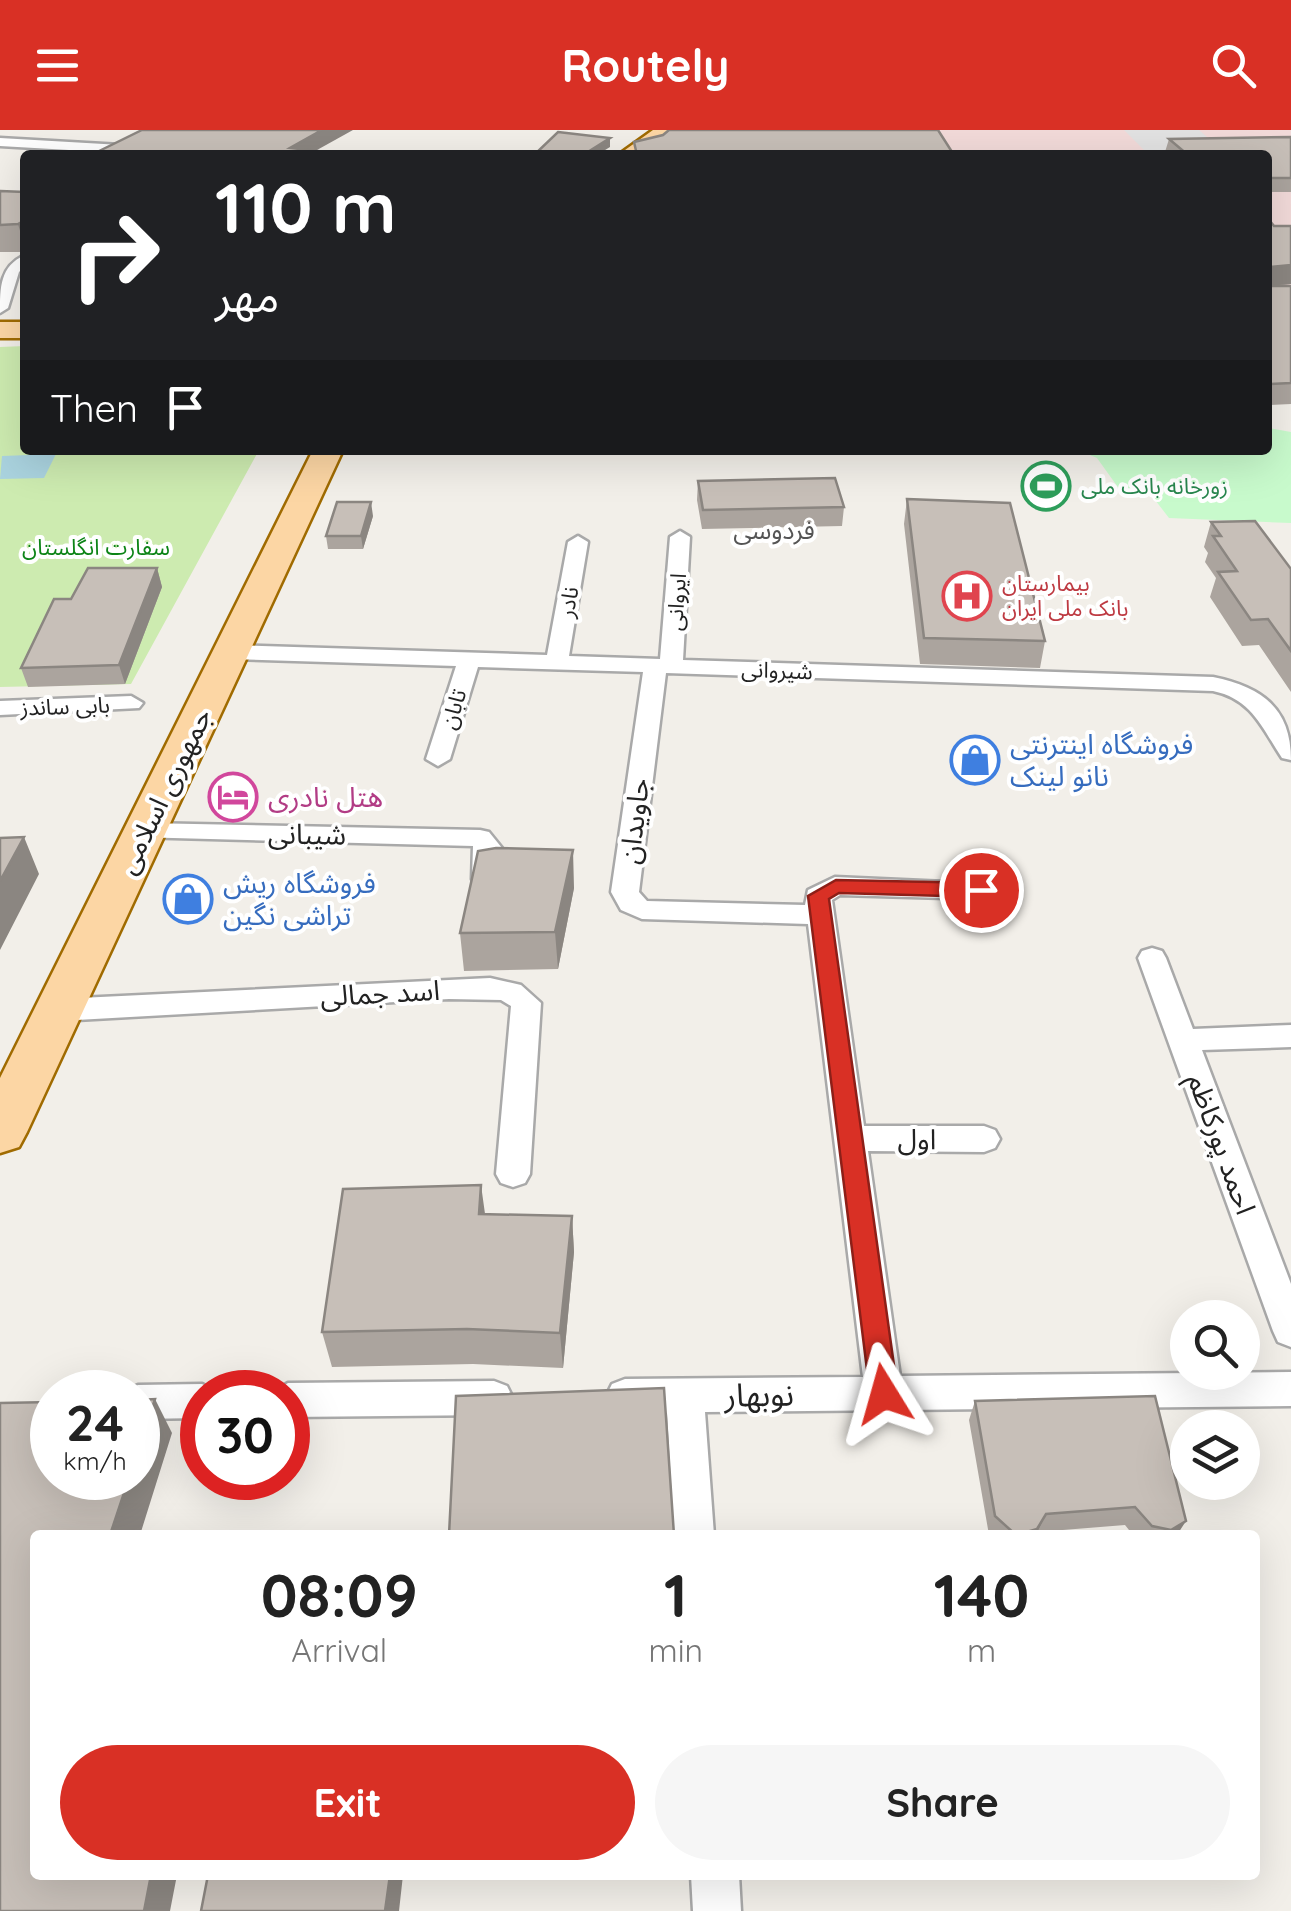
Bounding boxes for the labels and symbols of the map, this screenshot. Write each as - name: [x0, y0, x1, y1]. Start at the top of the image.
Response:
- sports icon: زورخانه بانک ملی: [1020, 460, 1072, 512]
- place label: زورخانه بانک ملی: [1081, 472, 1228, 500]
- district label: فردوسی: [733, 514, 815, 545]
- park label: سفارت انگلستان: [22, 533, 170, 561]
- place label: بیمارستان بانک ملی ایران: [1002, 569, 1128, 622]
- hospital icon: بیمارستان بانک ملی ایران: [941, 570, 993, 622]
- street label: ایروانی: [660, 572, 692, 632]
- street label: نادر: [551, 584, 584, 621]
- street label: شیروانی: [741, 655, 813, 685]
- street label: تابان: [434, 686, 472, 732]
- street label: بابی ساندز: [19, 690, 110, 722]
- street label: جمهوری اسلامی: [108, 702, 219, 879]
- place label: فروشگاه اینترنتی نانو لینک: [1010, 726, 1193, 793]
- shop icon: فروشگاه اینترنتی نانو لینک: [949, 734, 1001, 786]
- hotel icon: هتل نادری: [207, 771, 259, 823]
- street label: جاویدان: [611, 776, 656, 866]
- place label: هتل نادری: [268, 779, 383, 814]
- street label: شیبانی: [268, 815, 346, 852]
- pin: [939, 848, 1024, 933]
- place label: فروشگاه ریش تراشی نگین: [223, 865, 376, 932]
- shop icon: فروشگاه ریش تراشی نگین: [162, 873, 214, 925]
- street label: اسد جمالی: [319, 972, 441, 1013]
- street label: احمد پورکاظم: [1176, 1069, 1264, 1221]
- street label: اول: [897, 1121, 937, 1156]
- position arrow: [832, 1342, 936, 1446]
- speed limit sign: 30: [180, 1370, 310, 1500]
- street label: نوبهار: [723, 1373, 794, 1415]

